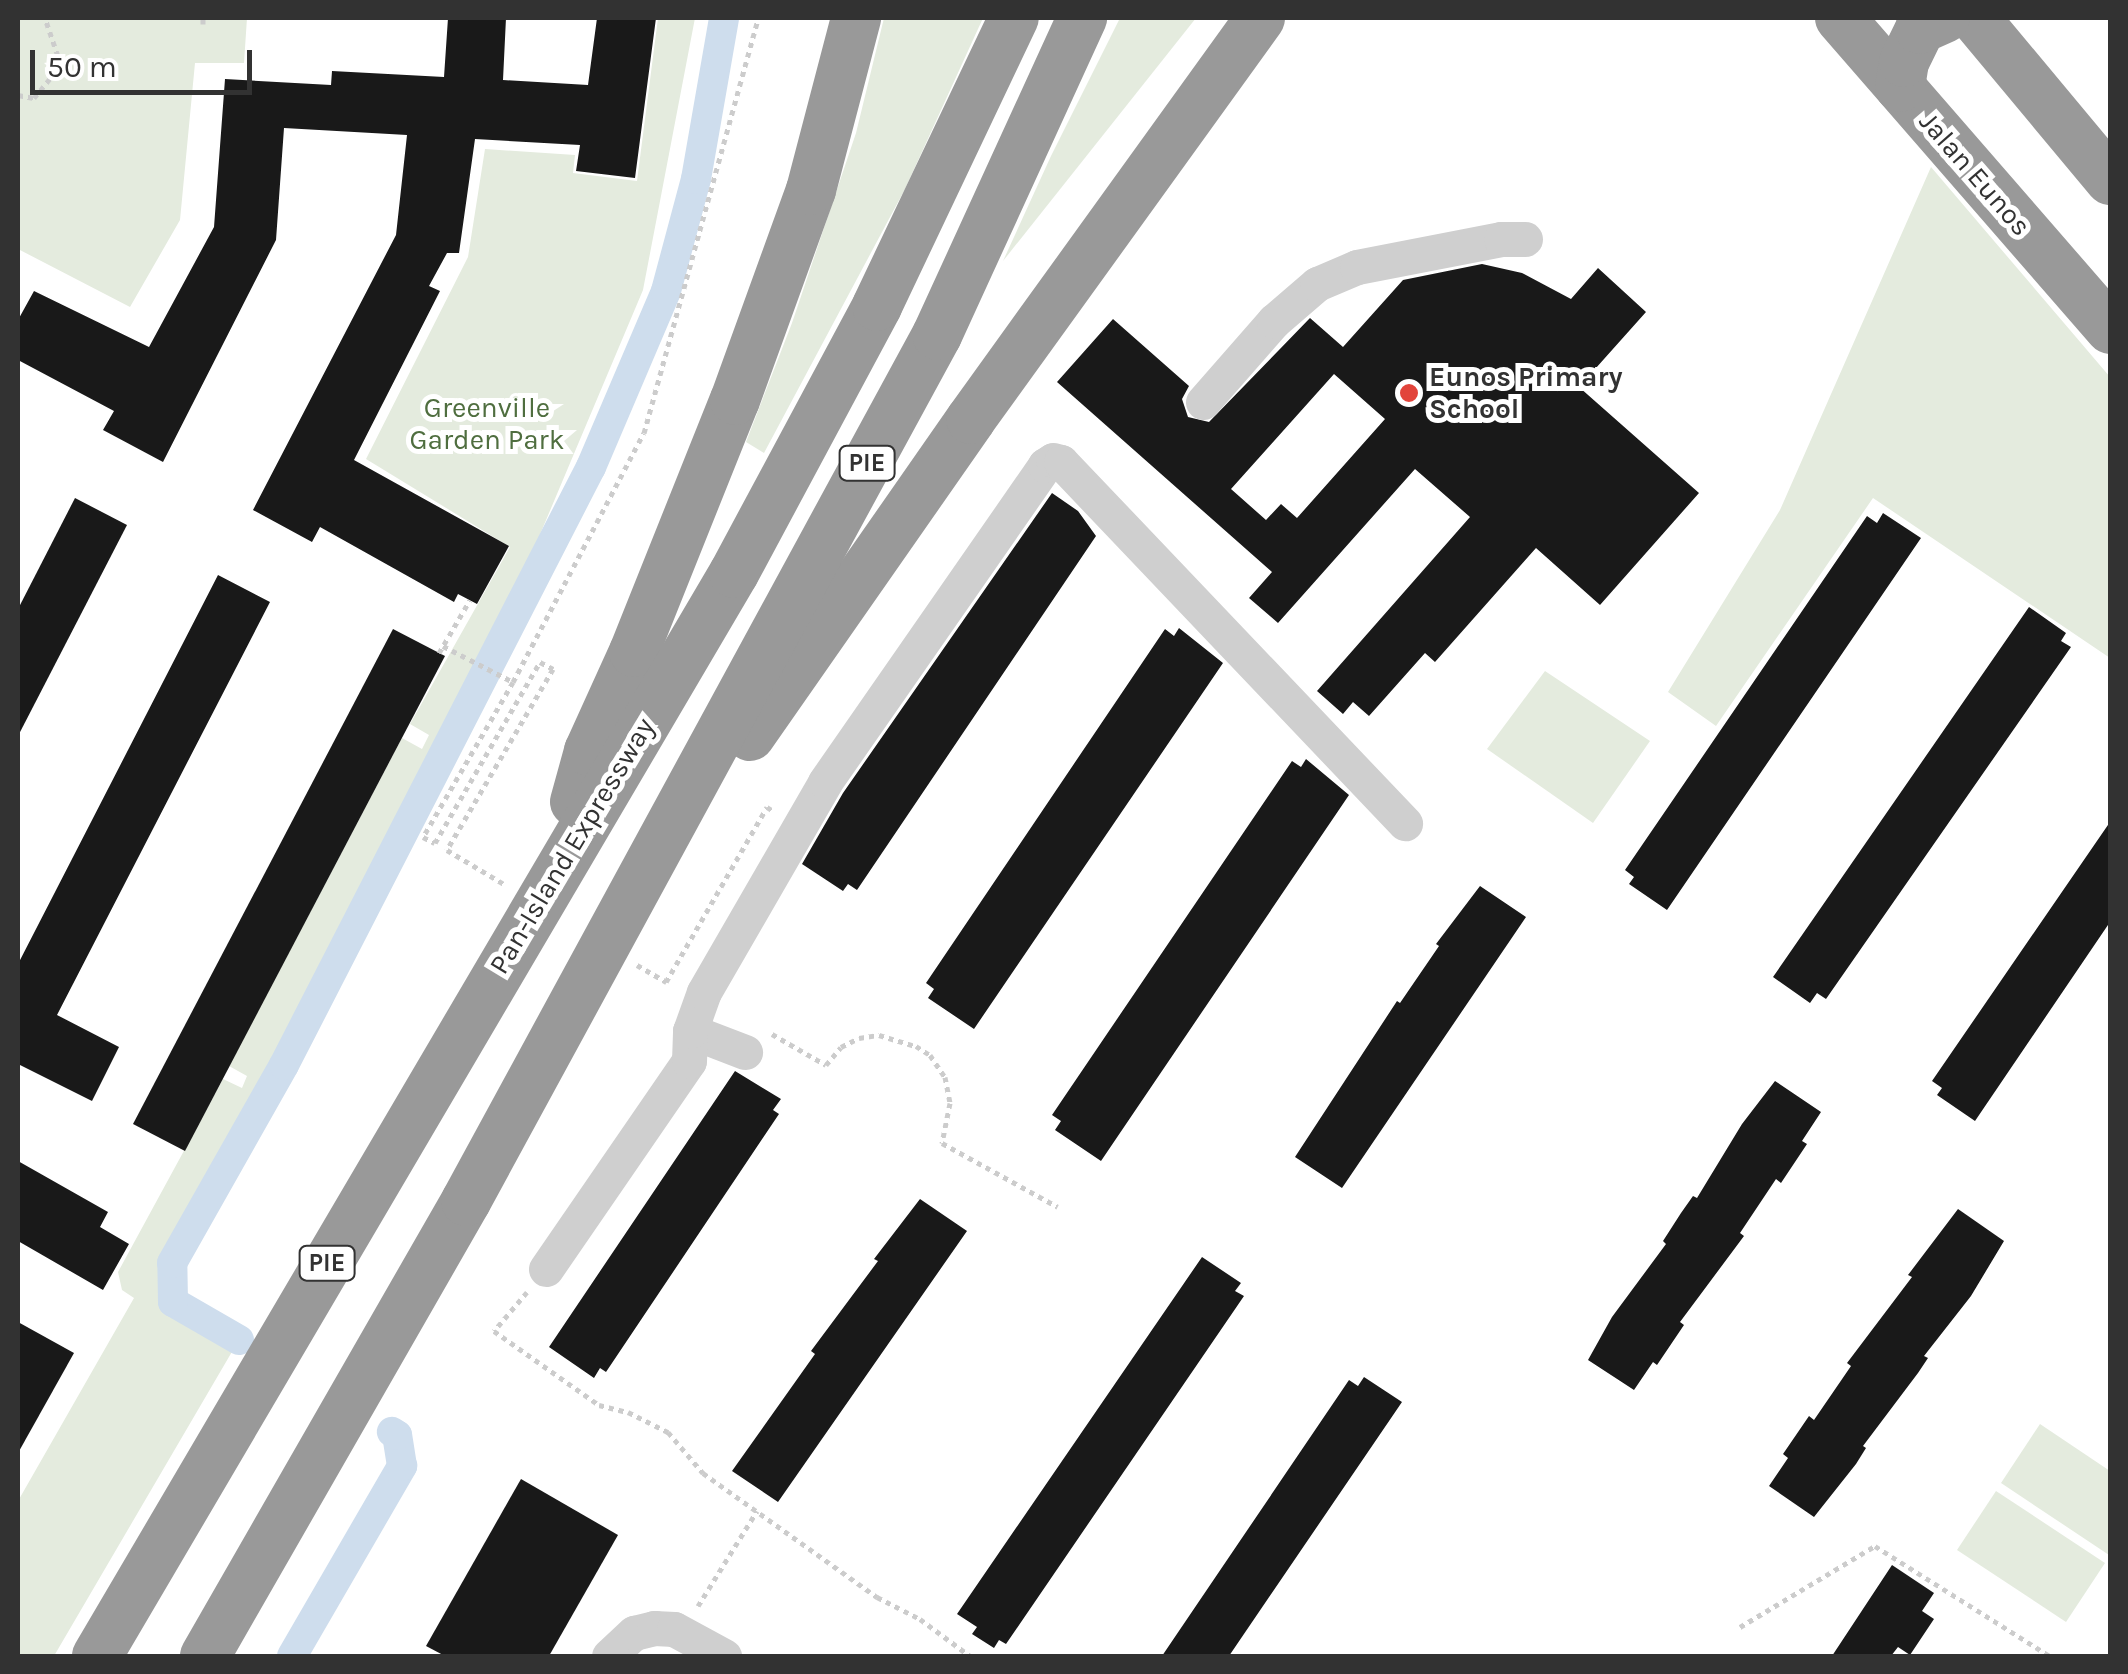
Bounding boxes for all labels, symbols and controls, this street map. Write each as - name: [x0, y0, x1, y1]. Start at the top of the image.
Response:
- scale bar: [35, 30, 258, 92]
- text: 50 m: [47, 49, 117, 85]
- street label: Jalan Eunos: [1912, 105, 2038, 243]
- place label: Eunos Primary School: [1429, 360, 1623, 426]
- marker: Eunos Primary School: [1398, 382, 1420, 404]
- park label: Greenville Garden Park: [410, 391, 564, 457]
- road number: PIE: [837, 443, 897, 483]
- street label: Pan-Island Expressway: [482, 712, 662, 980]
- road number: PIE: [297, 1243, 357, 1283]

